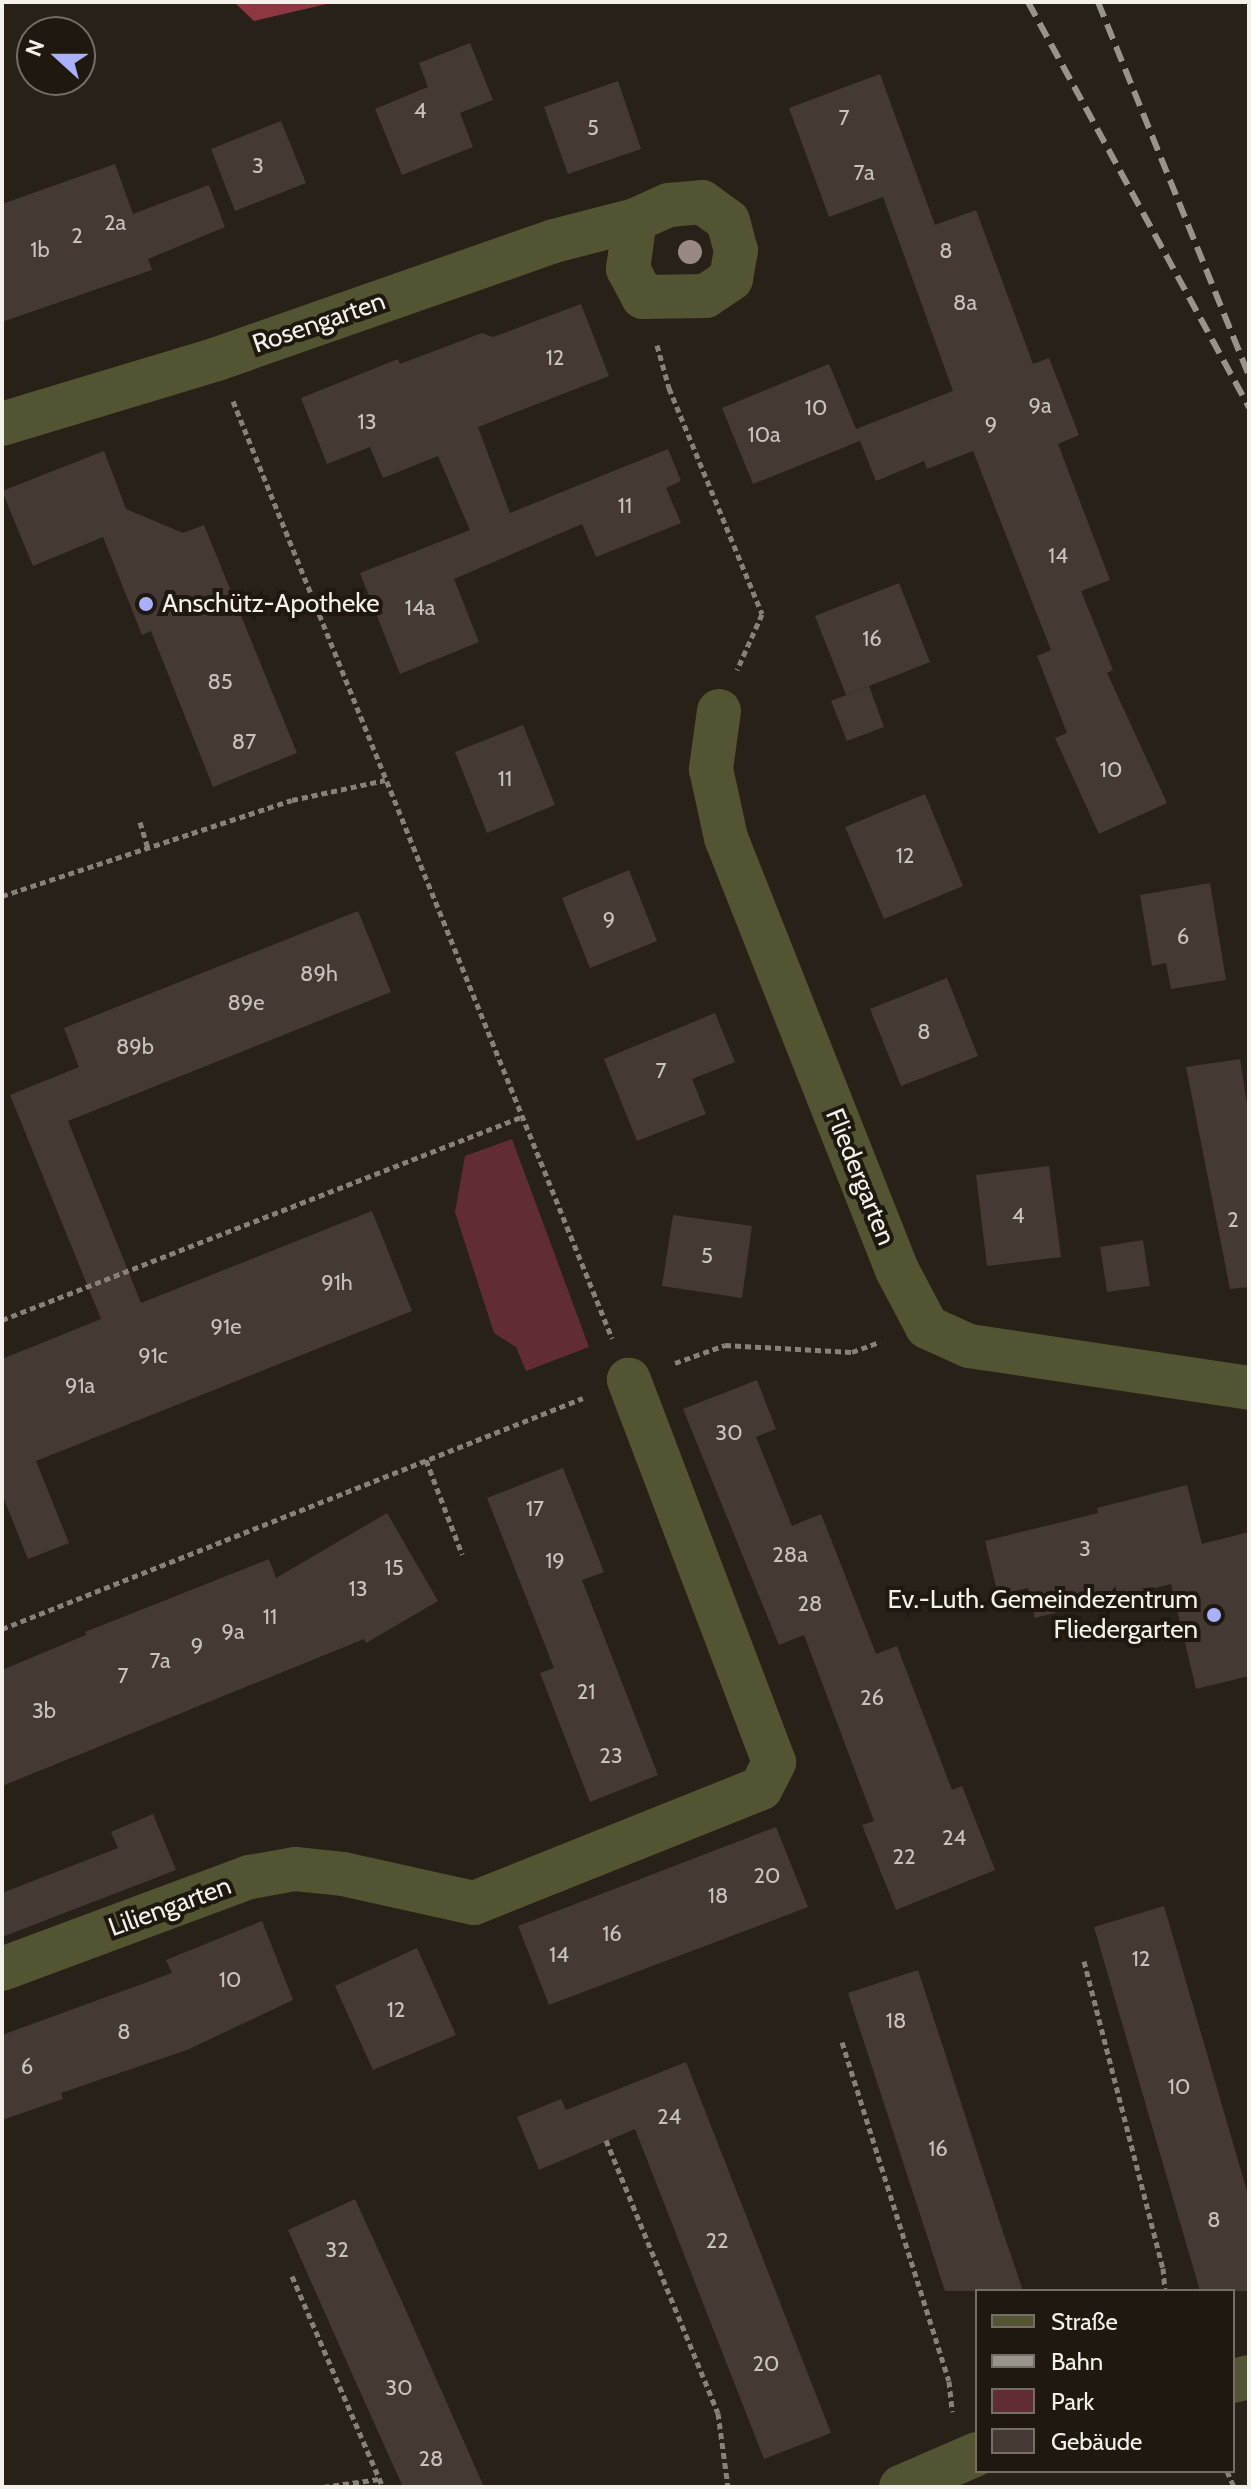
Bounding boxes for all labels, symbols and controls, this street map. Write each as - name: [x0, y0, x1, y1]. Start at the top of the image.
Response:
- north arrow: [16, 16, 96, 96]
- text: N: [20, 36, 50, 60]
- house number: 4: [414, 98, 426, 124]
- house number: 7: [838, 105, 850, 131]
- house number: 5: [587, 115, 599, 141]
- house number: 3: [252, 153, 264, 179]
- house number: 7a: [854, 160, 874, 186]
- house number: 2a: [104, 210, 126, 236]
- house number: 2: [71, 223, 83, 249]
- house number: 1b: [30, 237, 50, 263]
- house number: 8: [939, 238, 953, 264]
- street label: Rosengarten: [249, 286, 389, 360]
- house number: 8a: [953, 290, 977, 316]
- house number: 12: [546, 345, 564, 371]
- house number: 9a: [1028, 393, 1052, 419]
- house number: 10: [805, 395, 827, 421]
- house number: 13: [357, 409, 377, 435]
- house number: 9: [985, 412, 997, 438]
- house number: 10a: [747, 422, 781, 448]
- house number: 11: [618, 493, 632, 519]
- house number: 14: [1048, 543, 1068, 569]
- place label: Anschütz-Apotheke: [162, 588, 380, 620]
- marker: Anschütz-Apotheke: [137, 595, 155, 613]
- house number: 14a: [405, 595, 435, 621]
- house number: 16: [862, 626, 882, 652]
- house number: 85: [207, 669, 233, 695]
- house number: 87: [232, 729, 256, 755]
- house number: 10: [1100, 757, 1122, 783]
- house number: 11: [498, 766, 512, 792]
- house number: 12: [896, 843, 914, 869]
- house number: 9: [603, 907, 615, 933]
- house number: 6: [1177, 924, 1189, 950]
- house number: 89h: [300, 961, 338, 987]
- house number: 89e: [227, 990, 265, 1016]
- house number: 8: [917, 1019, 931, 1045]
- house number: 89b: [116, 1034, 154, 1060]
- house number: 7: [655, 1058, 667, 1084]
- street label: Fliedergarten: [818, 1104, 902, 1250]
- house number: 4: [1012, 1203, 1024, 1229]
- house number: 2: [1227, 1207, 1239, 1233]
- house number: 5: [701, 1243, 713, 1269]
- house number: 91h: [321, 1270, 353, 1296]
- house number: 91e: [211, 1314, 241, 1340]
- house number: 91c: [138, 1343, 168, 1369]
- house number: 91a: [65, 1373, 95, 1399]
- house number: 30: [715, 1420, 743, 1446]
- house number: 17: [526, 1496, 544, 1522]
- house number: 3: [1079, 1536, 1091, 1562]
- house number: 28a: [772, 1542, 808, 1568]
- house number: 19: [545, 1548, 565, 1574]
- house number: 15: [384, 1555, 404, 1581]
- house number: 13: [348, 1576, 368, 1602]
- place label: Ev.-Luth. Gemeindezentrum Fliedergarten: [887, 1584, 1198, 1646]
- house number: 28: [798, 1591, 822, 1617]
- house number: 11: [263, 1604, 277, 1630]
- marker: Ev.-Luth. Gemeindezentrum Fliedergarten: [1205, 1606, 1223, 1624]
- house number: 9a: [221, 1619, 245, 1645]
- house number: 9: [191, 1633, 203, 1659]
- house number: 7a: [150, 1648, 170, 1674]
- house number: 7: [117, 1663, 129, 1689]
- house number: 21: [577, 1679, 595, 1705]
- house number: 26: [860, 1685, 884, 1711]
- house number: 3b: [32, 1698, 56, 1724]
- house number: 23: [599, 1743, 623, 1769]
- house number: 24: [942, 1825, 966, 1851]
- house number: 22: [892, 1844, 916, 1870]
- house number: 20: [754, 1863, 780, 1889]
- street label: Liliengarten: [104, 1870, 236, 1944]
- house number: 18: [708, 1883, 728, 1909]
- house number: 16: [602, 1921, 622, 1947]
- house number: 14: [549, 1942, 569, 1968]
- house number: 12: [1132, 1946, 1150, 1972]
- house number: 10: [219, 1967, 241, 1993]
- house number: 12: [387, 1997, 405, 2023]
- house number: 18: [886, 2008, 906, 2034]
- house number: 8: [117, 2019, 131, 2045]
- house number: 6: [21, 2054, 33, 2080]
- house number: 10: [1168, 2074, 1190, 2100]
- house number: 24: [657, 2104, 681, 2130]
- house number: 16: [928, 2136, 948, 2162]
- house number: 8: [1207, 2207, 1221, 2233]
- house number: 22: [705, 2228, 729, 2254]
- house number: 32: [325, 2237, 349, 2263]
- legend: [975, 2289, 1235, 2473]
- text: Straße: [1051, 2307, 1118, 2336]
- text: Bahn: [1051, 2347, 1103, 2376]
- house number: 20: [753, 2351, 779, 2377]
- house number: 30: [385, 2375, 413, 2401]
- text: Park: [1051, 2387, 1094, 2416]
- text: Gebäude: [1051, 2427, 1142, 2456]
- house number: 28: [419, 2446, 443, 2472]

